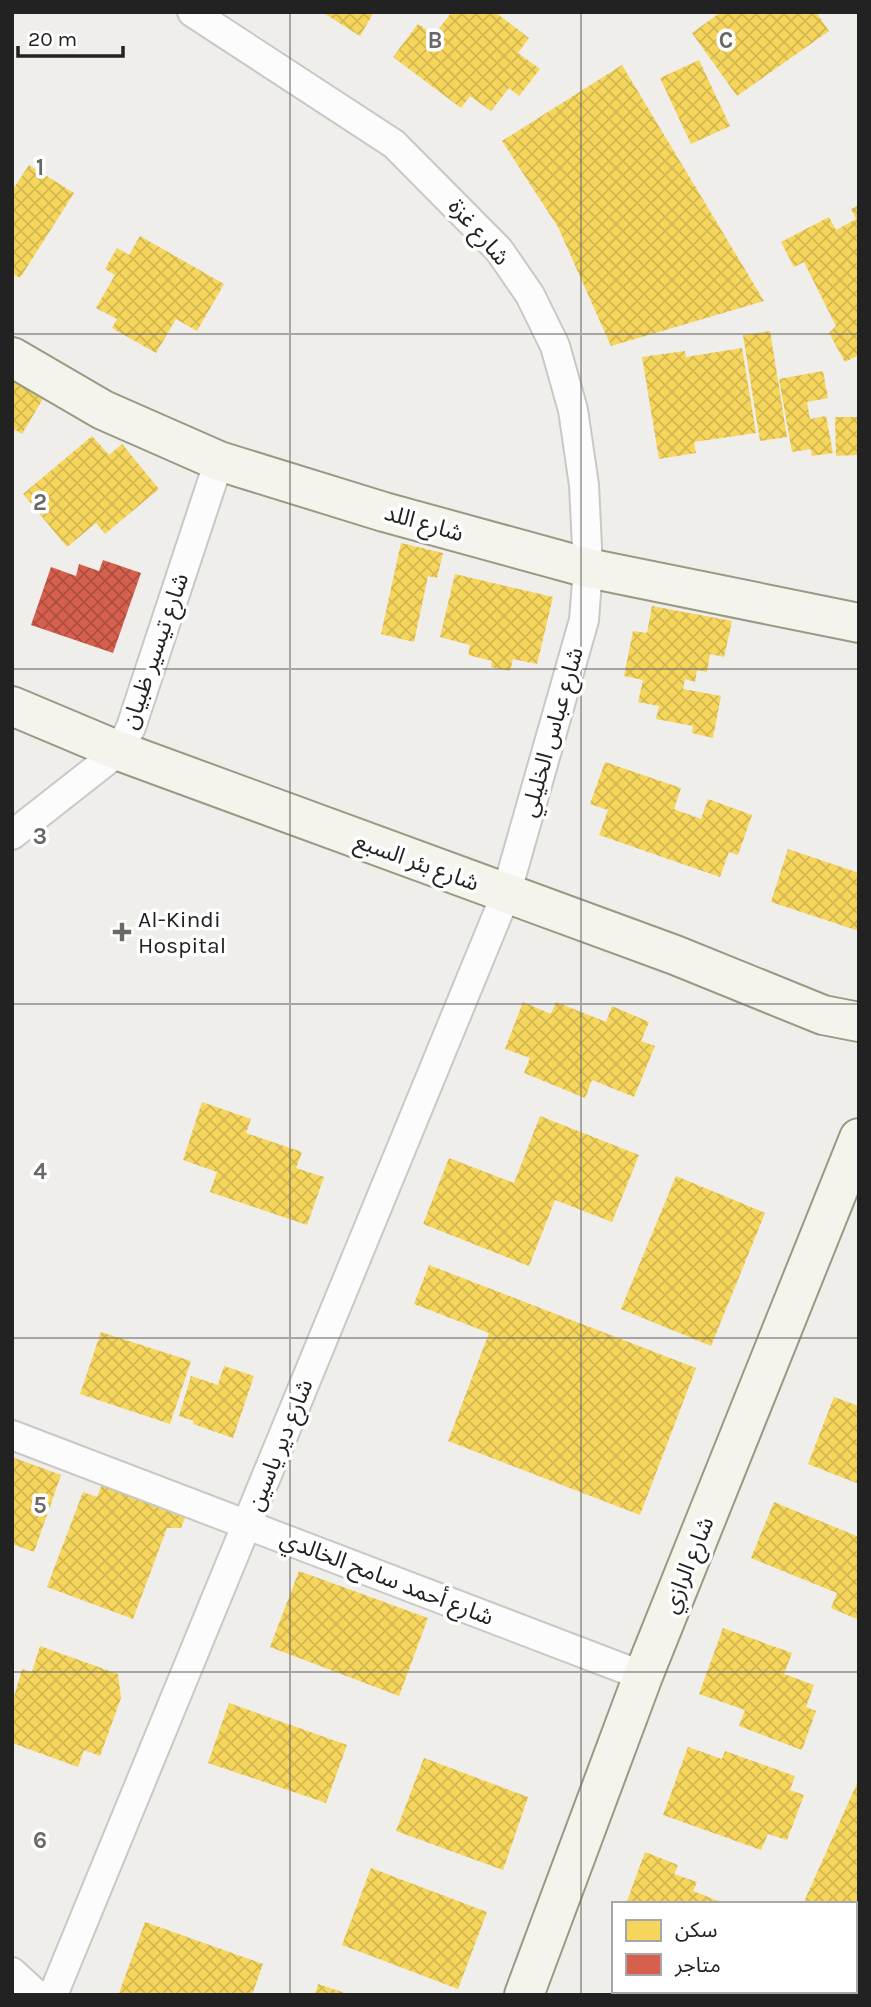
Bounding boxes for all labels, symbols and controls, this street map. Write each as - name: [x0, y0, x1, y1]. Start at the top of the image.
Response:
- scale bar: [18, 14, 122, 58]
- text: 20 m: [28, 27, 77, 51]
- text: B: [428, 27, 442, 54]
- text: C: [719, 27, 733, 54]
- text: 1: [36, 154, 44, 181]
- street label: شارع غزة: [441, 193, 515, 273]
- text: 2: [33, 489, 47, 516]
- street label: شارع اللد: [381, 499, 467, 550]
- street label: شارع تيسير ظبيان: [116, 570, 197, 733]
- street label: شارع عباس الخليلي: [515, 644, 592, 821]
- text: 3: [33, 823, 47, 850]
- street label: شارع بئر السبع: [350, 827, 483, 900]
- place label: Al-Kindi Hospital: [138, 906, 226, 959]
- marker: Al-Kindi Hospital: [112, 922, 132, 942]
- text: 4: [33, 1158, 47, 1185]
- street label: شارع دير ياسين: [241, 1375, 321, 1516]
- text: 5: [33, 1492, 47, 1519]
- street label: شارع الرازي: [656, 1513, 723, 1618]
- street label: شارع أحمد سامح الخالدي: [276, 1524, 498, 1634]
- text: 6: [33, 1827, 47, 1854]
- legend: [612, 1902, 857, 1993]
- text: سكن: [675, 1918, 717, 1942]
- text: متاجر: [674, 1953, 721, 1977]

